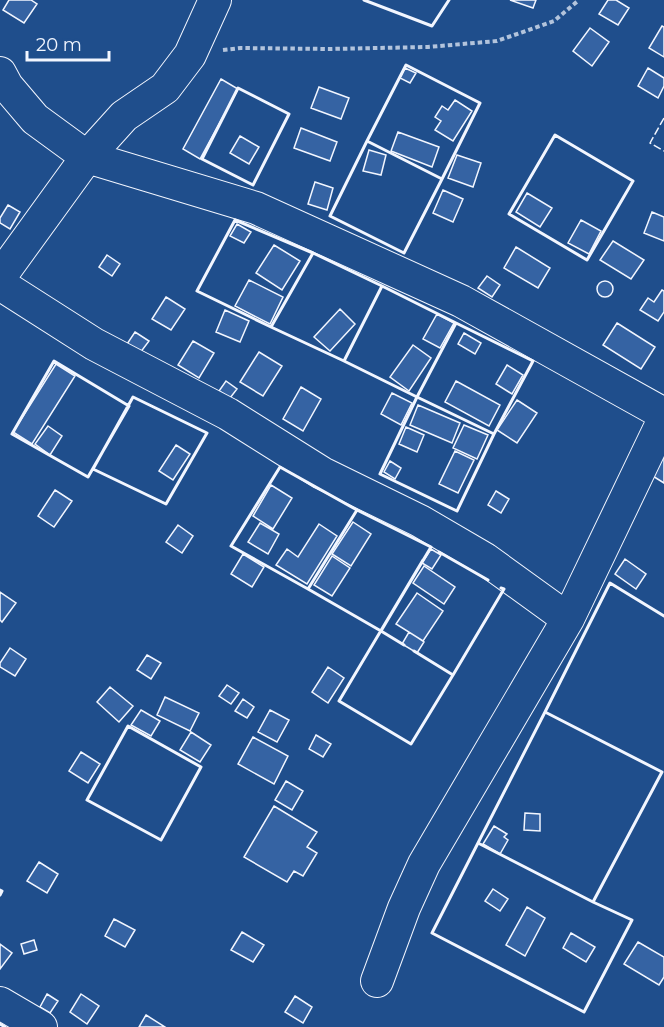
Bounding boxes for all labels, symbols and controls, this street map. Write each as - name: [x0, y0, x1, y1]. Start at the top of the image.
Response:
- scale bar: [27, 24, 110, 62]
- text: 20 m: [36, 34, 82, 56]

